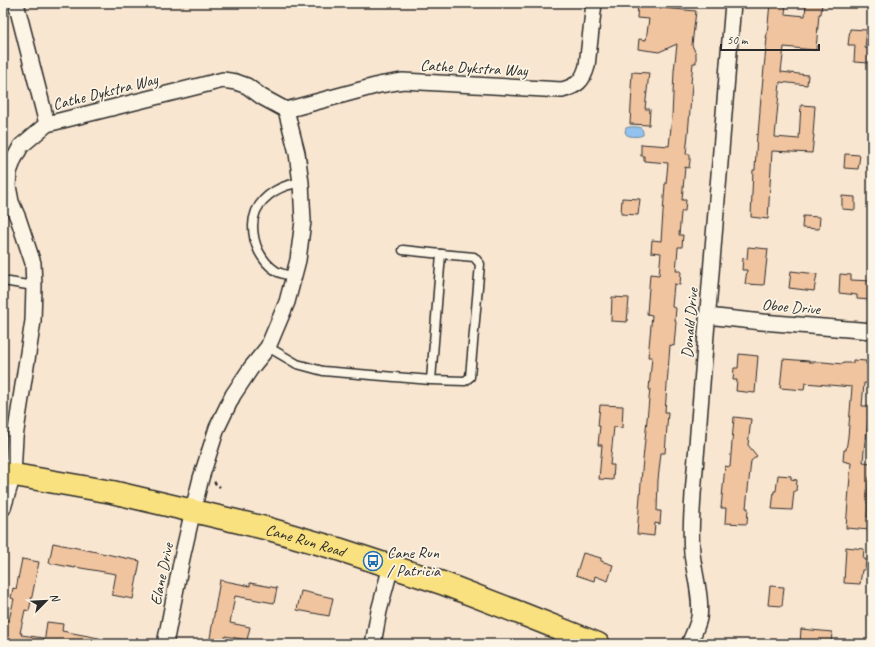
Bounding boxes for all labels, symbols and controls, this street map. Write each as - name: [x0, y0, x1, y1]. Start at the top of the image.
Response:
- scale bar: [721, 26, 819, 52]
- text: 50 m: [727, 32, 749, 48]
- street label: Cathe Dykstra Way: [420, 55, 530, 81]
- street label: Cathe Dykstra Way: [51, 69, 161, 115]
- street label: Donald Drive: [677, 285, 703, 359]
- street label: Oboe Drive: [761, 295, 823, 320]
- street label: Cane Run Road: [263, 520, 350, 563]
- street label: Elane Drive: [146, 540, 179, 607]
- place label: Cane Run / Patricia: [387, 543, 441, 581]
- bus stop icon: Cane Run / Patricia: [362, 550, 384, 572]
- north arrow: [26, 581, 66, 621]
- text: N: [47, 591, 64, 605]

